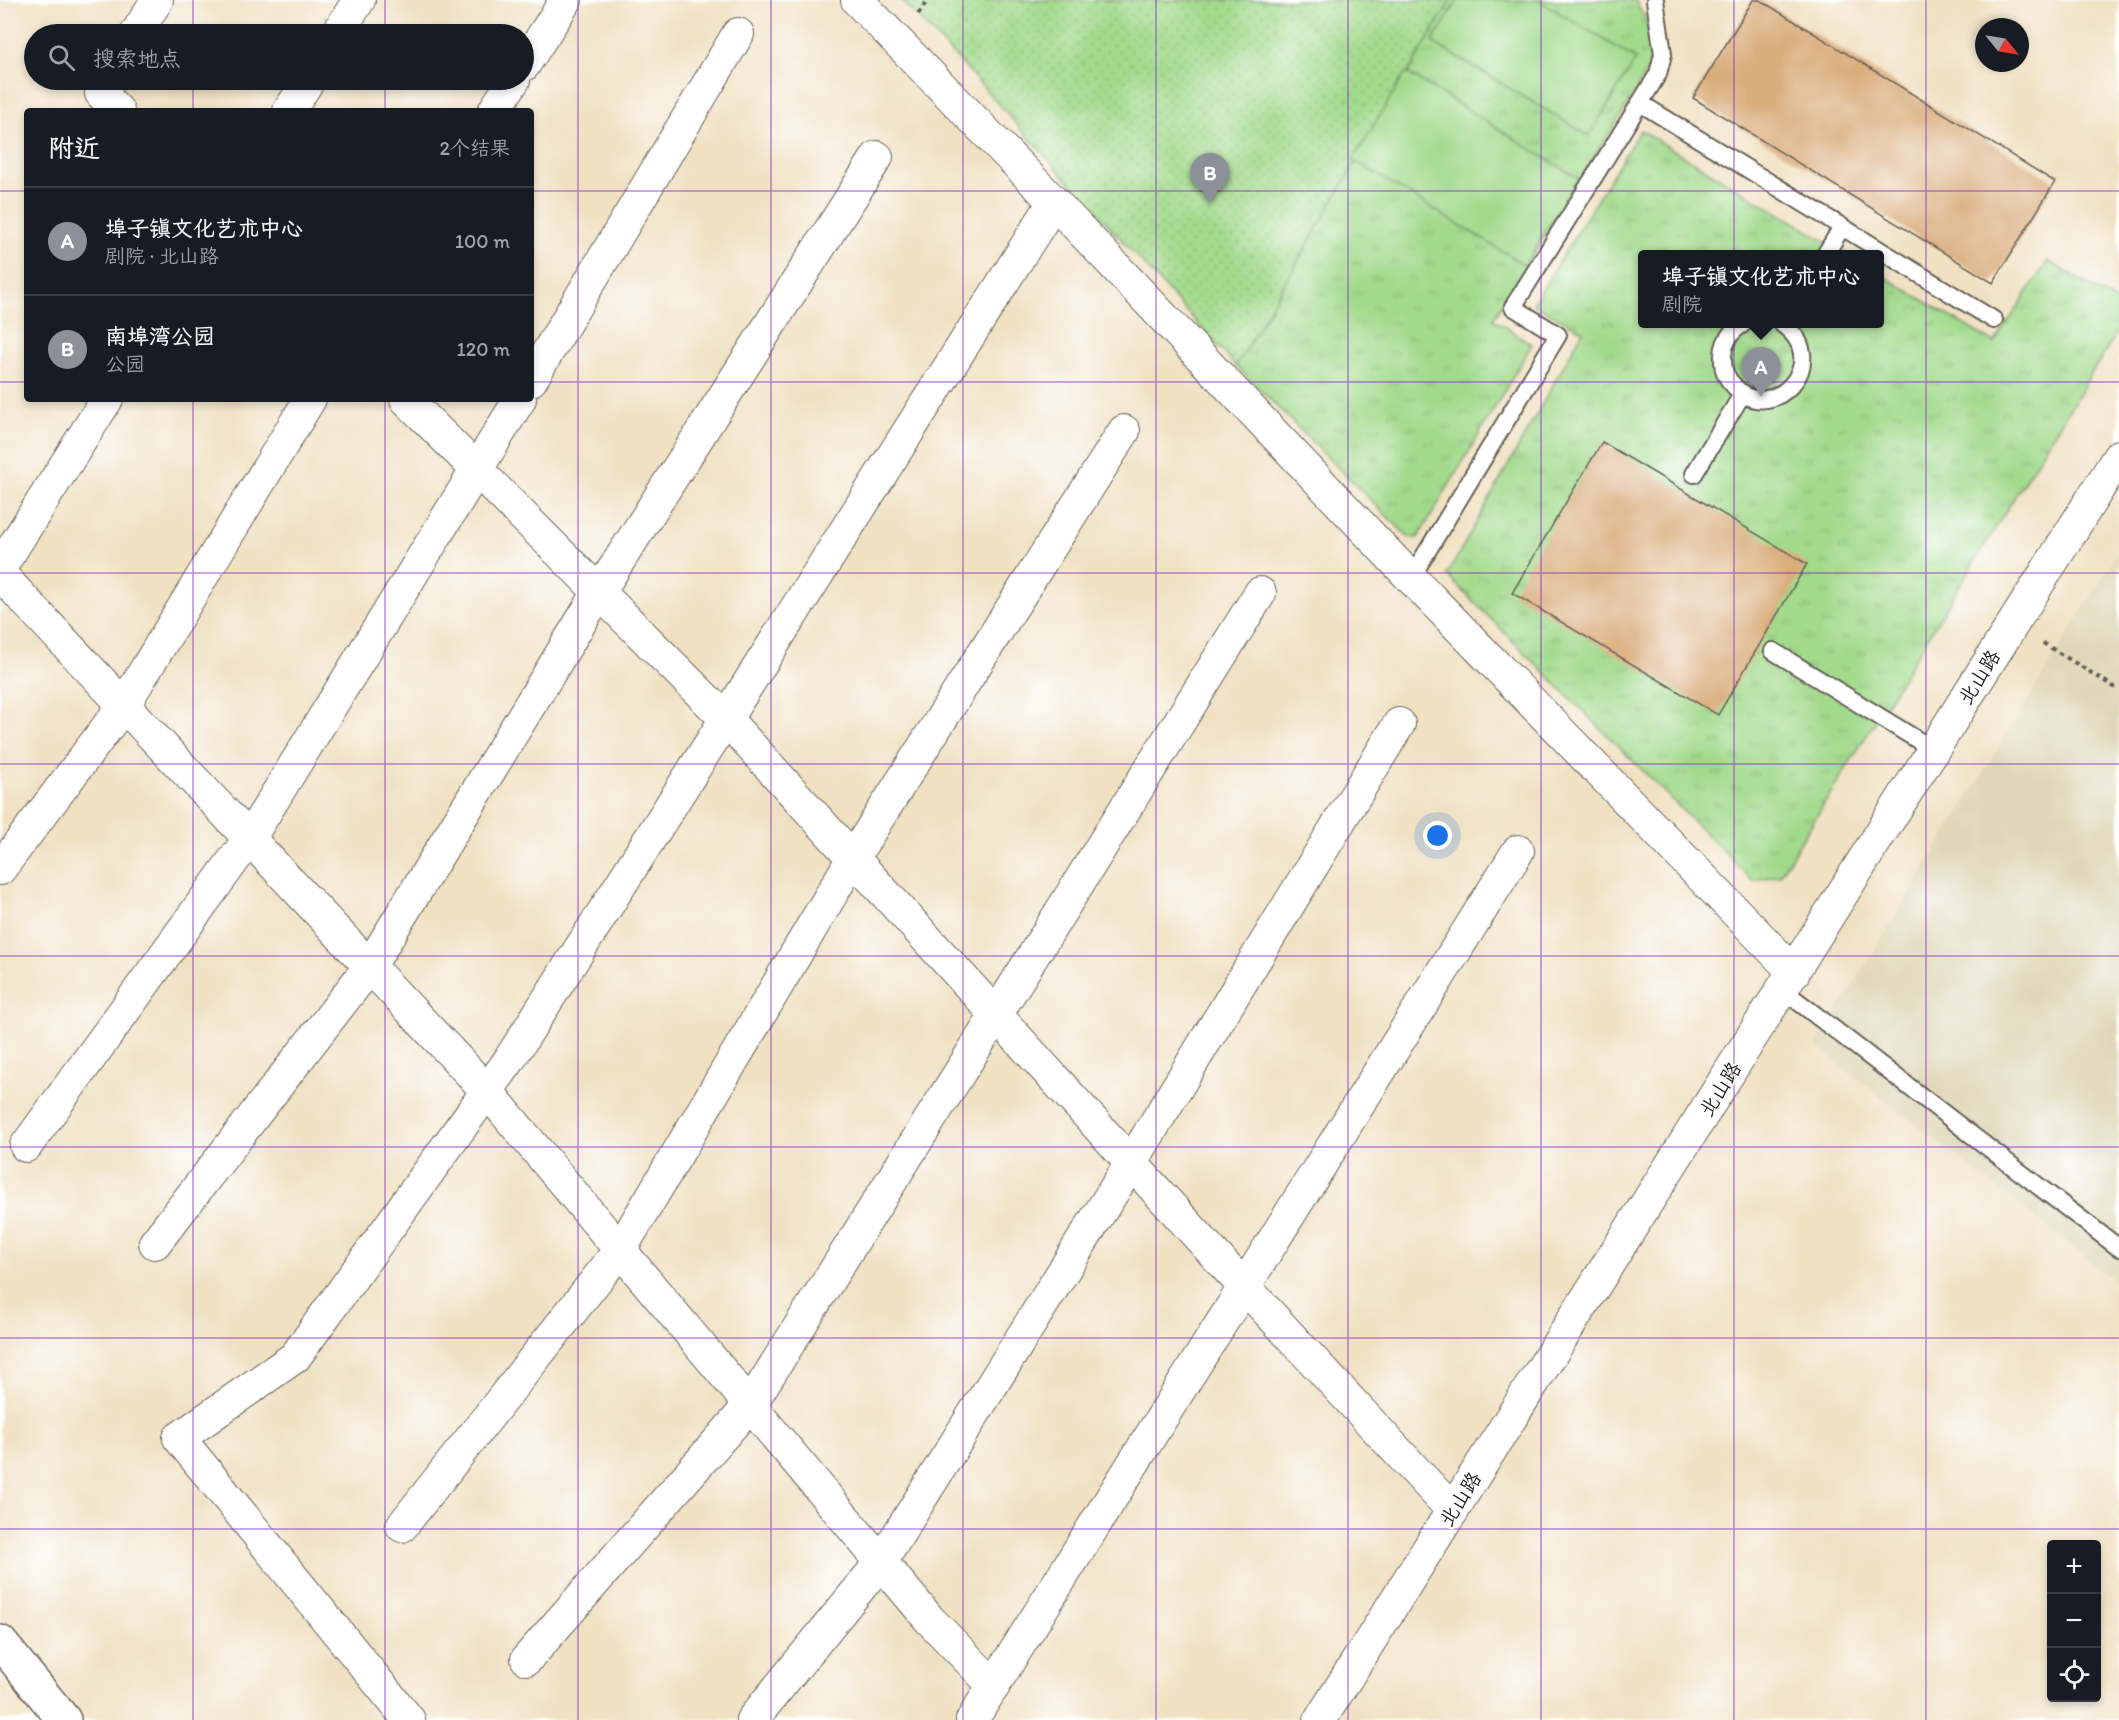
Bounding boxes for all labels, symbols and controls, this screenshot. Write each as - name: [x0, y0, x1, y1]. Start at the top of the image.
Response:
- north arrow: [1975, 18, 2029, 72]
- search box: [24, 24, 534, 90]
- icon: search: [45, 41, 78, 74]
- text: 搜索地点: [93, 45, 181, 72]
- text: 附近: [48, 132, 100, 164]
- text: 2个结果: [439, 136, 510, 160]
- pin: B: [1190, 154, 1230, 203]
- text: 埠子镇文化艺术中心: [105, 215, 303, 242]
- text: A: [61, 229, 74, 253]
- text: 100 m: [455, 229, 510, 253]
- text: 剧院 · 北山路: [105, 244, 219, 268]
- popup: [1638, 250, 1884, 328]
- text: 埠子镇文化艺术中心: [1662, 263, 1860, 290]
- text: 剧院: [1662, 292, 1702, 316]
- text: 南埠湾公园: [105, 323, 215, 350]
- text: B: [61, 337, 74, 361]
- text: 120 m: [457, 337, 510, 361]
- pin: A: [1742, 348, 1780, 397]
- text: 公园: [105, 352, 145, 376]
- street label: 北山路: [1953, 644, 2006, 709]
- your location: [1423, 821, 1452, 850]
- street label: 北山路: [1694, 1056, 1747, 1121]
- street label: 北山路: [1434, 1466, 1487, 1531]
- map controls: [2047, 1540, 2101, 1702]
- button: +: [2047, 1540, 2101, 1594]
- button: −: [2047, 1594, 2101, 1648]
- button: locate: [2047, 1648, 2101, 1702]

